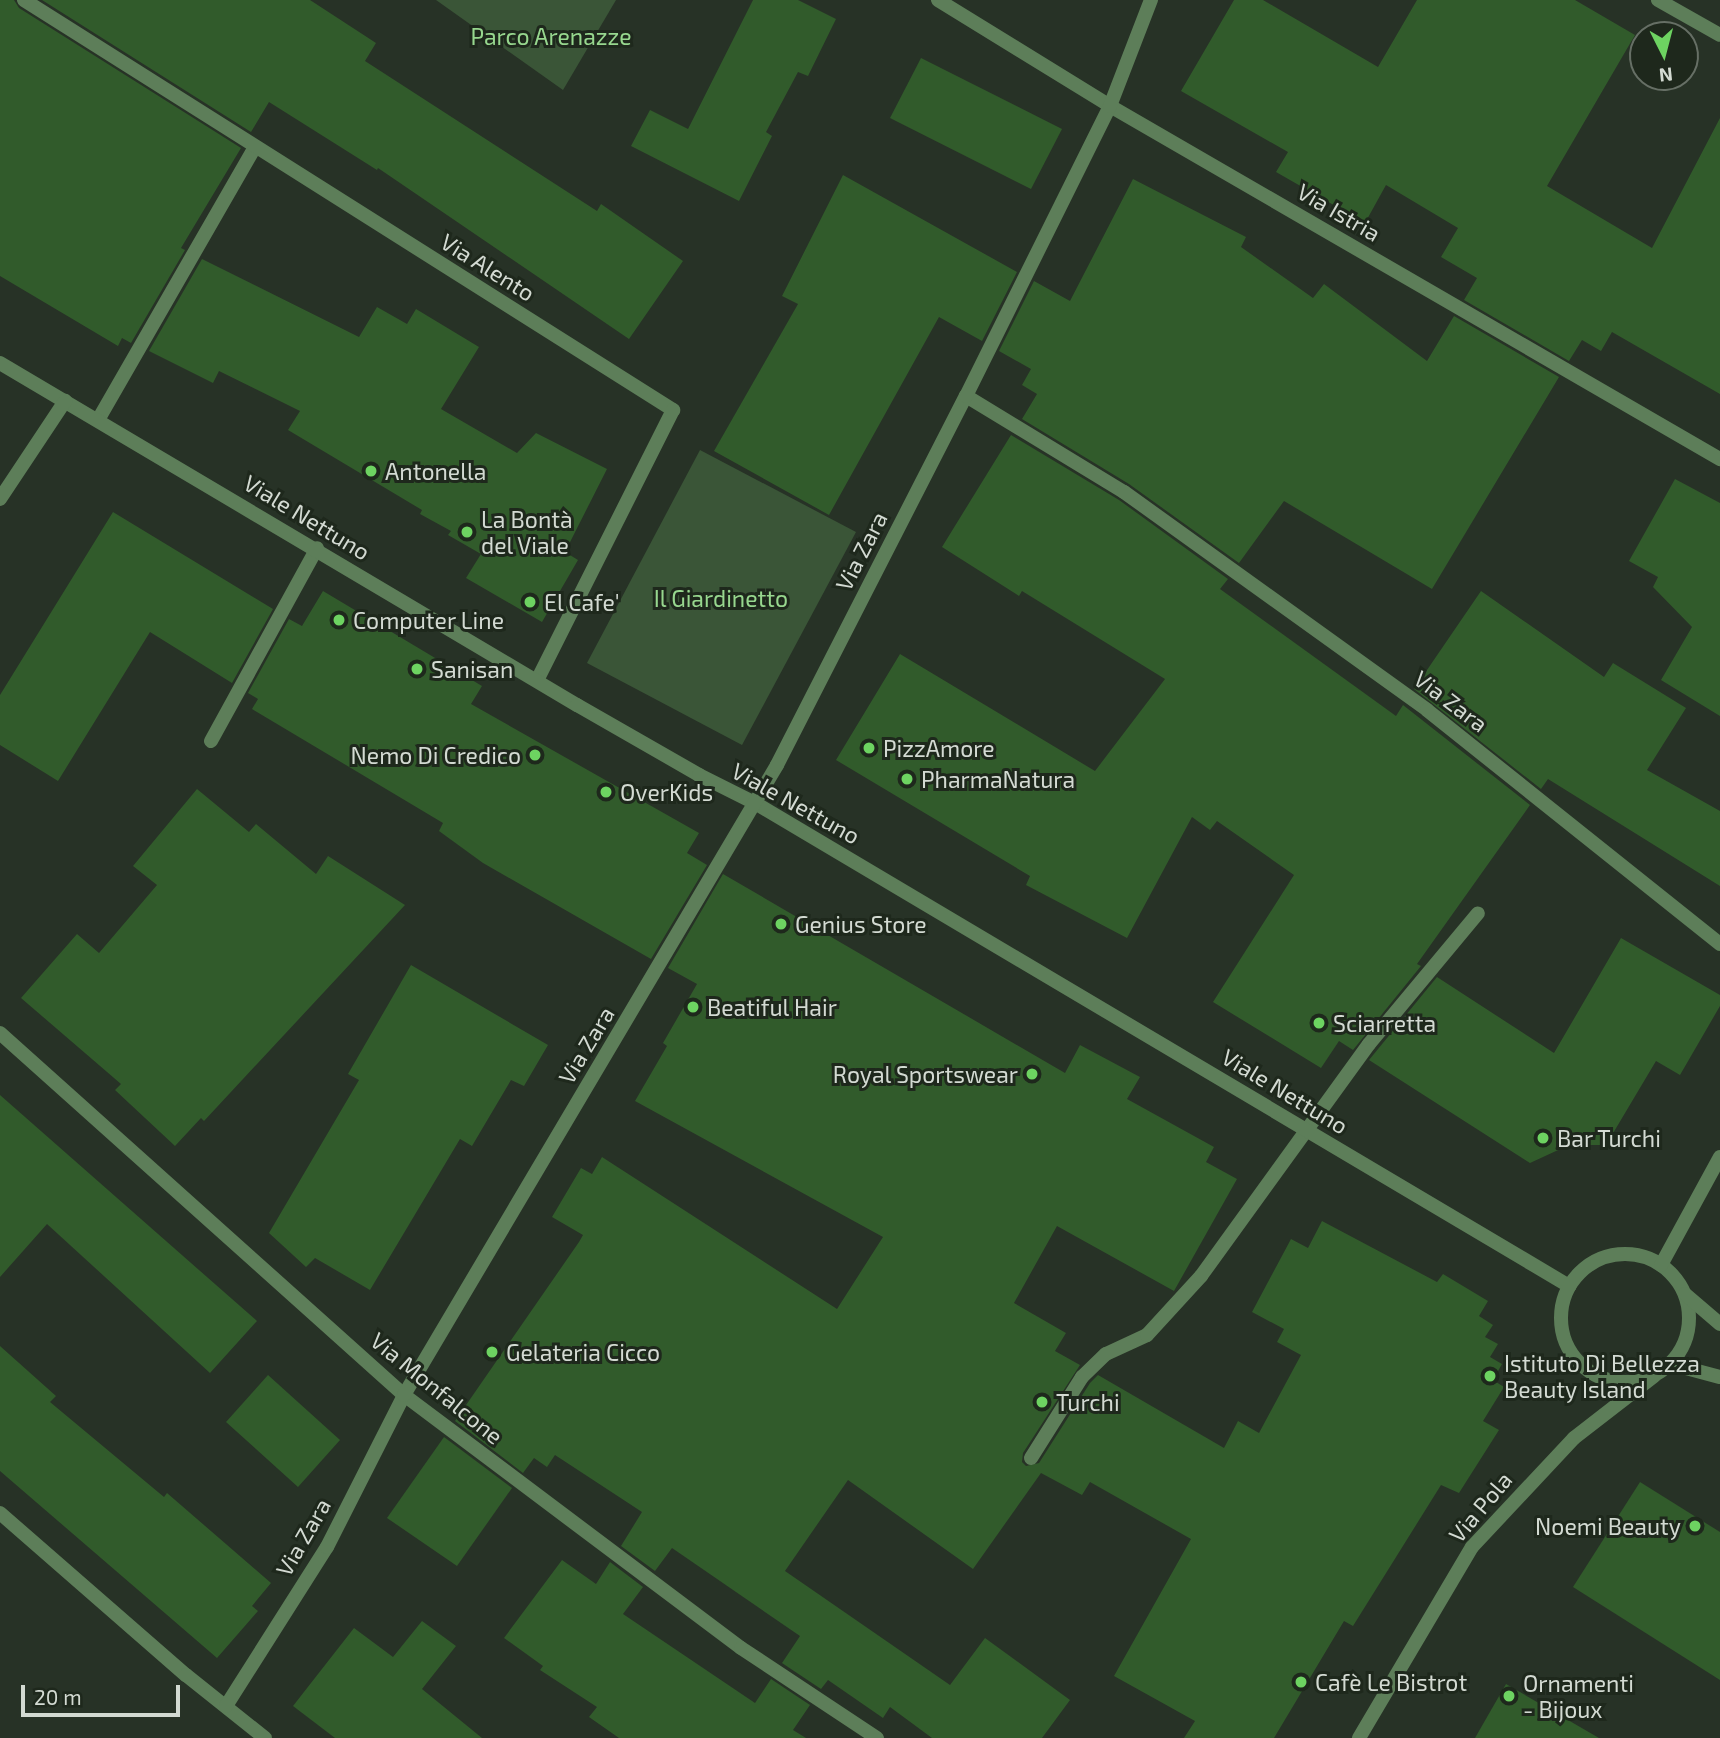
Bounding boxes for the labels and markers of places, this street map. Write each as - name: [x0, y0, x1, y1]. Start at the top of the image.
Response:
- place label: Antonella: [385, 457, 486, 485]
- marker: Antonella: [363, 463, 379, 479]
- place label: La Bontà del Viale: [481, 505, 573, 559]
- marker: La Bontà del Viale: [459, 524, 475, 540]
- place label: El Cafe': [544, 588, 620, 616]
- marker: El Cafe': [522, 594, 538, 610]
- place label: Computer Line: [353, 606, 504, 634]
- marker: Computer Line: [331, 612, 347, 628]
- place label: Sanisan: [431, 655, 513, 683]
- marker: Sanisan: [409, 661, 425, 677]
- place label: PizzAmore: [883, 734, 995, 762]
- marker: PizzAmore: [861, 740, 877, 756]
- place label: Nemo Di Credico: [351, 741, 521, 769]
- marker: Nemo Di Credico: [527, 747, 543, 763]
- place label: PharmaNatura: [921, 765, 1075, 793]
- marker: PharmaNatura: [899, 771, 915, 787]
- place label: OverKids: [620, 778, 713, 806]
- marker: OverKids: [598, 784, 614, 800]
- place label: Genius Store: [795, 910, 927, 938]
- marker: Genius Store: [773, 916, 789, 932]
- place label: Beatiful Hair: [707, 993, 837, 1021]
- marker: Beatiful Hair: [685, 999, 701, 1015]
- place label: Sciarretta: [1333, 1009, 1436, 1037]
- marker: Sciarretta: [1311, 1015, 1327, 1031]
- place label: Royal Sportswear: [832, 1060, 1018, 1088]
- marker: Royal Sportswear: [1024, 1066, 1040, 1082]
- place label: Bar Turchi: [1557, 1124, 1662, 1152]
- marker: Bar Turchi: [1535, 1130, 1551, 1146]
- place label: Gelateria Cicco: [506, 1338, 660, 1366]
- marker: Gelateria Cicco: [484, 1344, 500, 1360]
- place label: Istituto Di Bellezza Beauty Island: [1504, 1349, 1700, 1403]
- marker: Istituto Di Bellezza Beauty Island: [1482, 1368, 1498, 1384]
- place label: Turchi: [1056, 1388, 1120, 1416]
- marker: Turchi: [1034, 1394, 1050, 1410]
- place label: Noemi Beauty: [1535, 1512, 1681, 1540]
- marker: Noemi Beauty: [1687, 1518, 1703, 1534]
- place label: Cafè Le Bistrot: [1315, 1668, 1467, 1696]
- place label: Ornamenti - Bijoux: [1523, 1669, 1634, 1723]
- marker: Cafè Le Bistrot: [1293, 1674, 1309, 1690]
- marker: Ornamenti - Bijoux: [1501, 1688, 1517, 1704]

